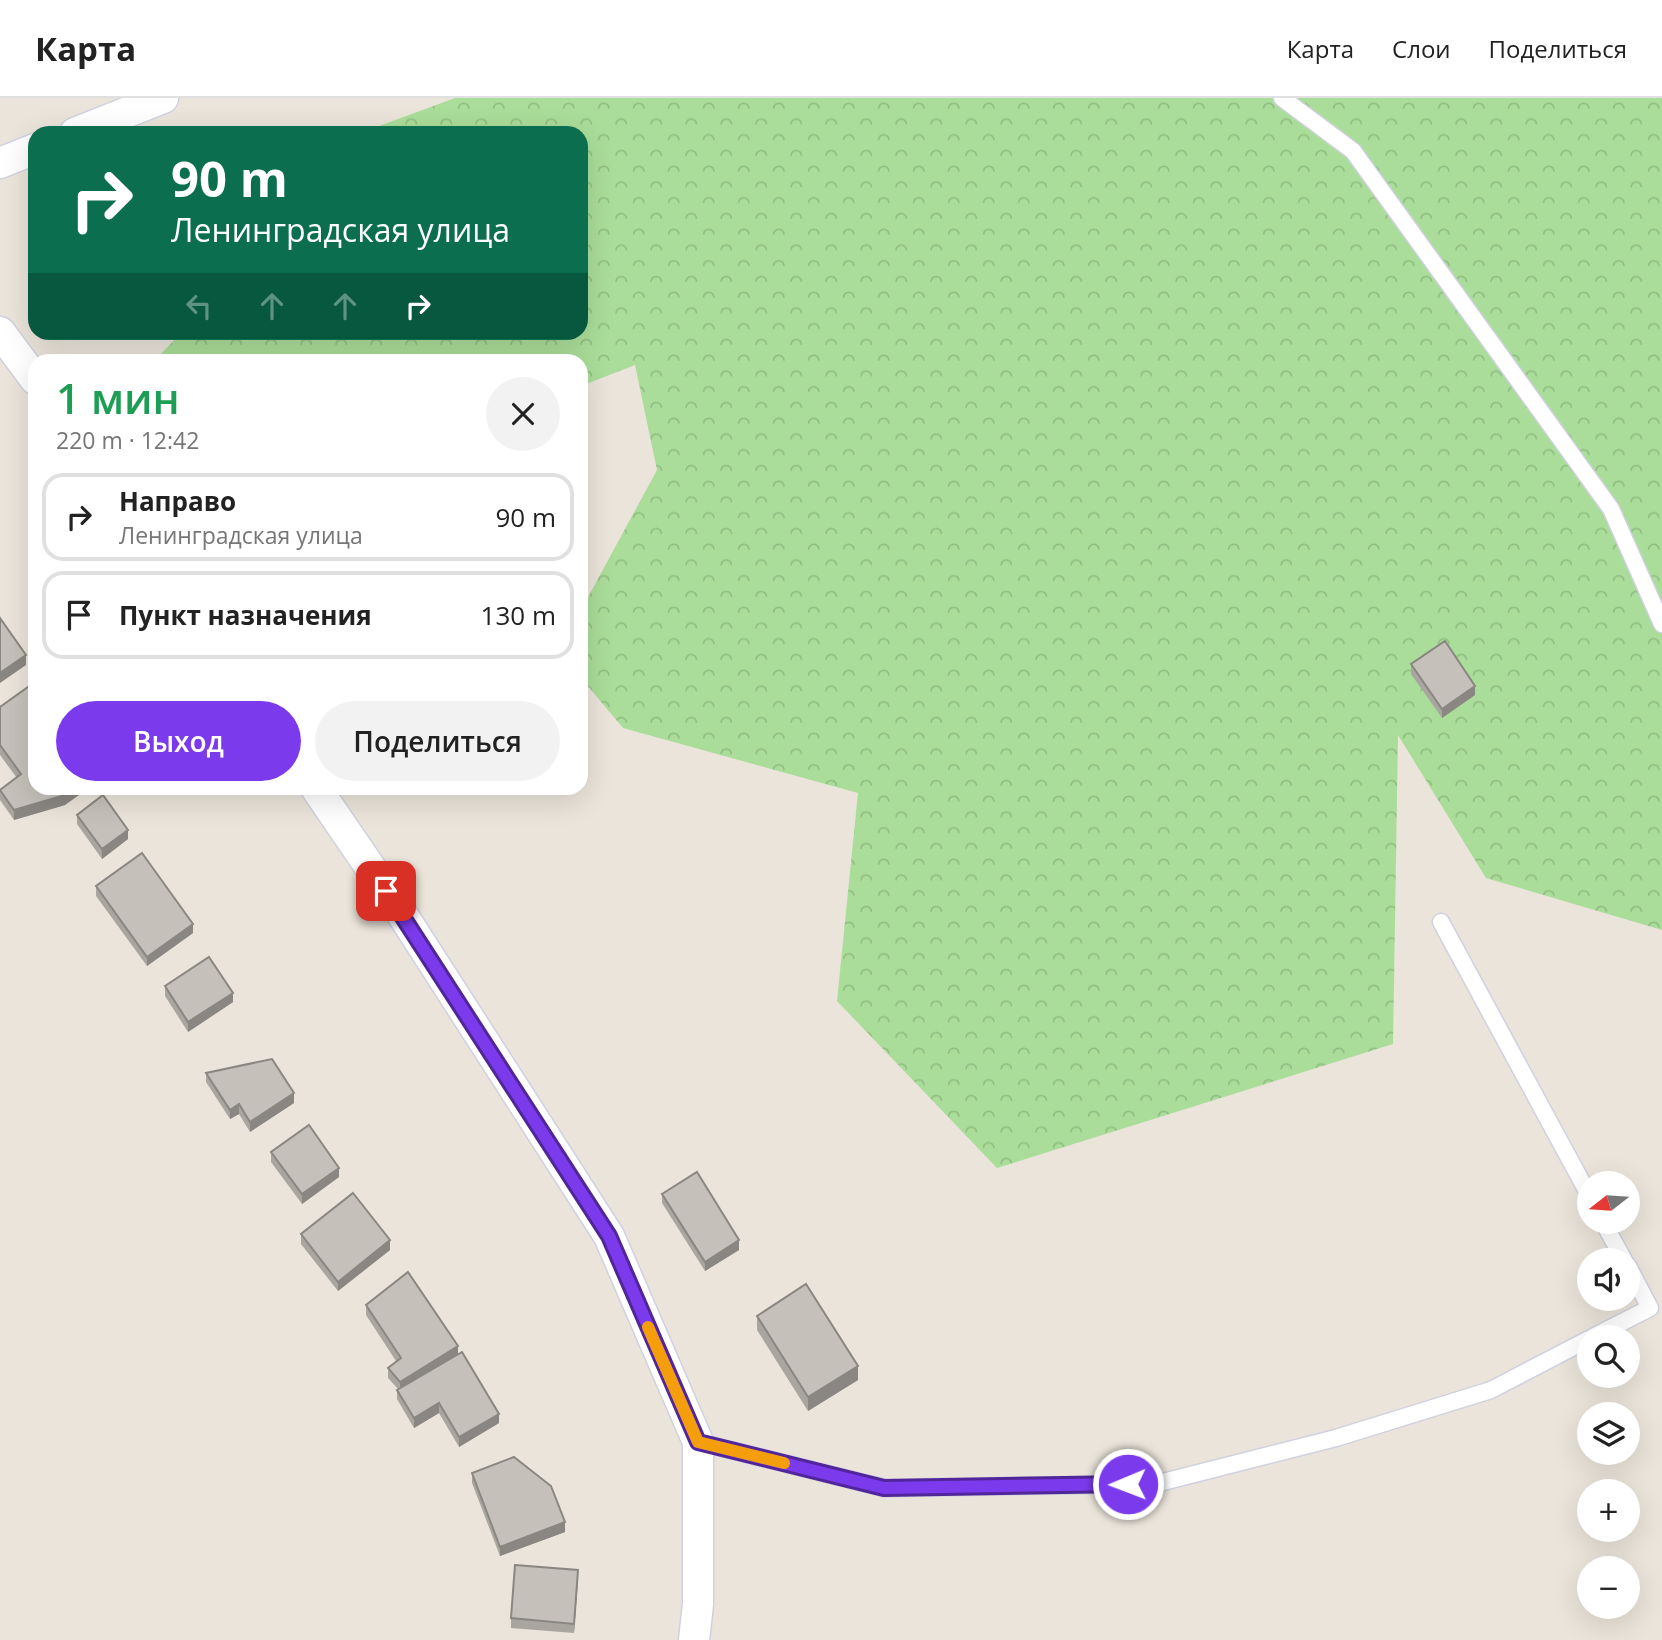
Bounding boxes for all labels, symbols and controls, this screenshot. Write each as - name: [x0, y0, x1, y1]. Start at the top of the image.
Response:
- text: Карта: [35, 26, 136, 71]
- text: Карта: [1287, 32, 1354, 65]
- text: Слои: [1392, 32, 1451, 65]
- text: Поделиться: [1489, 32, 1627, 65]
- text: 90 m: [171, 145, 288, 211]
- icon: right: [56, 154, 147, 245]
- text: Ленинградская улица: [171, 208, 510, 251]
- icon: left: [180, 287, 218, 325]
- icon: ahead: [253, 287, 291, 325]
- icon: ahead: [326, 287, 364, 325]
- icon: right: [399, 287, 437, 325]
- text: 1 мин: [56, 369, 180, 426]
- button: close: [486, 377, 560, 451]
- text: 220 m · 12:42: [56, 424, 199, 456]
- text: Направо: [119, 483, 236, 519]
- icon: right: [60, 498, 98, 536]
- text: 90 m: [495, 499, 556, 535]
- text: Ленинградская улица: [119, 519, 363, 551]
- icon: arrive: [60, 596, 98, 634]
- text: Пункт назначения: [119, 597, 372, 633]
- text: 130 m: [481, 597, 556, 633]
- button: Выход: [56, 701, 301, 781]
- button: Поделиться: [315, 701, 560, 781]
- pin: [356, 861, 416, 921]
- icon: arrive: [367, 872, 405, 910]
- north arrow: [1577, 1171, 1640, 1234]
- map controls: [1577, 1171, 1640, 1619]
- button: sound: [1577, 1248, 1640, 1311]
- button: search: [1577, 1325, 1640, 1388]
- button: layers: [1577, 1402, 1640, 1465]
- position arrow: [1091, 1447, 1165, 1521]
- button: +: [1577, 1479, 1640, 1542]
- button: −: [1577, 1556, 1640, 1619]

